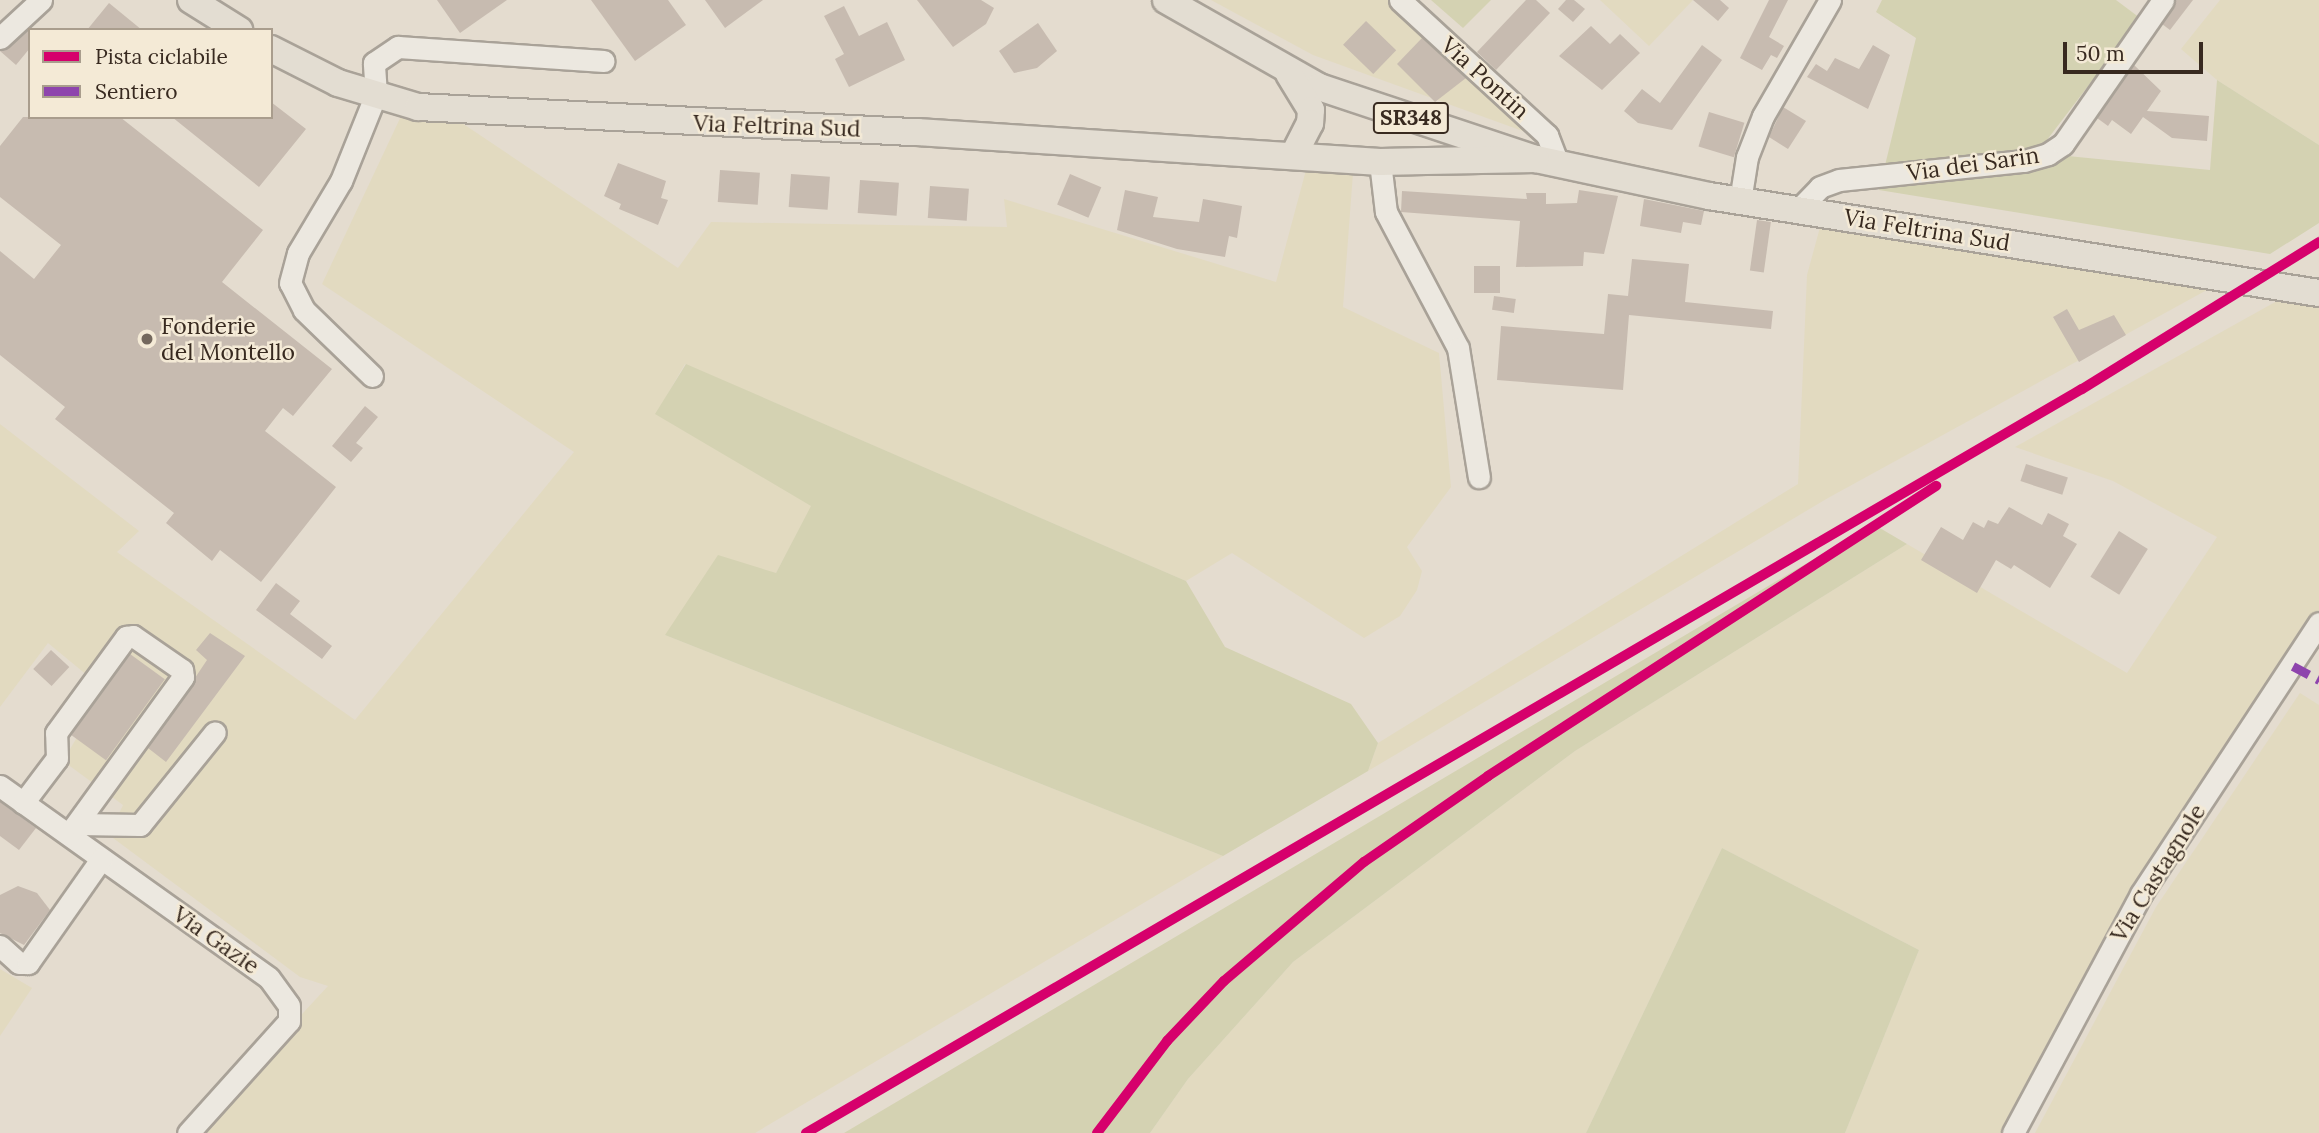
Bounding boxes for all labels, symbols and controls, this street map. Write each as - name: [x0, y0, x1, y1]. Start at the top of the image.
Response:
- legend: [28, 28, 273, 119]
- scale bar: [2067, 28, 2207, 72]
- street label: Via Pontin: [1435, 31, 1535, 125]
- text: 50 m: [2076, 40, 2125, 67]
- text: Pista ciclabile: [95, 43, 228, 70]
- text: Sentiero: [95, 78, 178, 105]
- road number: SR348: [1372, 100, 1450, 136]
- street label: Via Feltrina Sud: [693, 109, 861, 143]
- street label: Via dei Sarin: [1905, 141, 2041, 187]
- street label: Via Feltrina Sud: [1842, 203, 2012, 257]
- place label: Fonderie del Montello: [161, 312, 295, 366]
- marker: Fonderie del Montello: [139, 331, 155, 347]
- street label: Via Castagnole: [2105, 799, 2211, 947]
- street label: Via Gazie: [167, 900, 265, 980]

